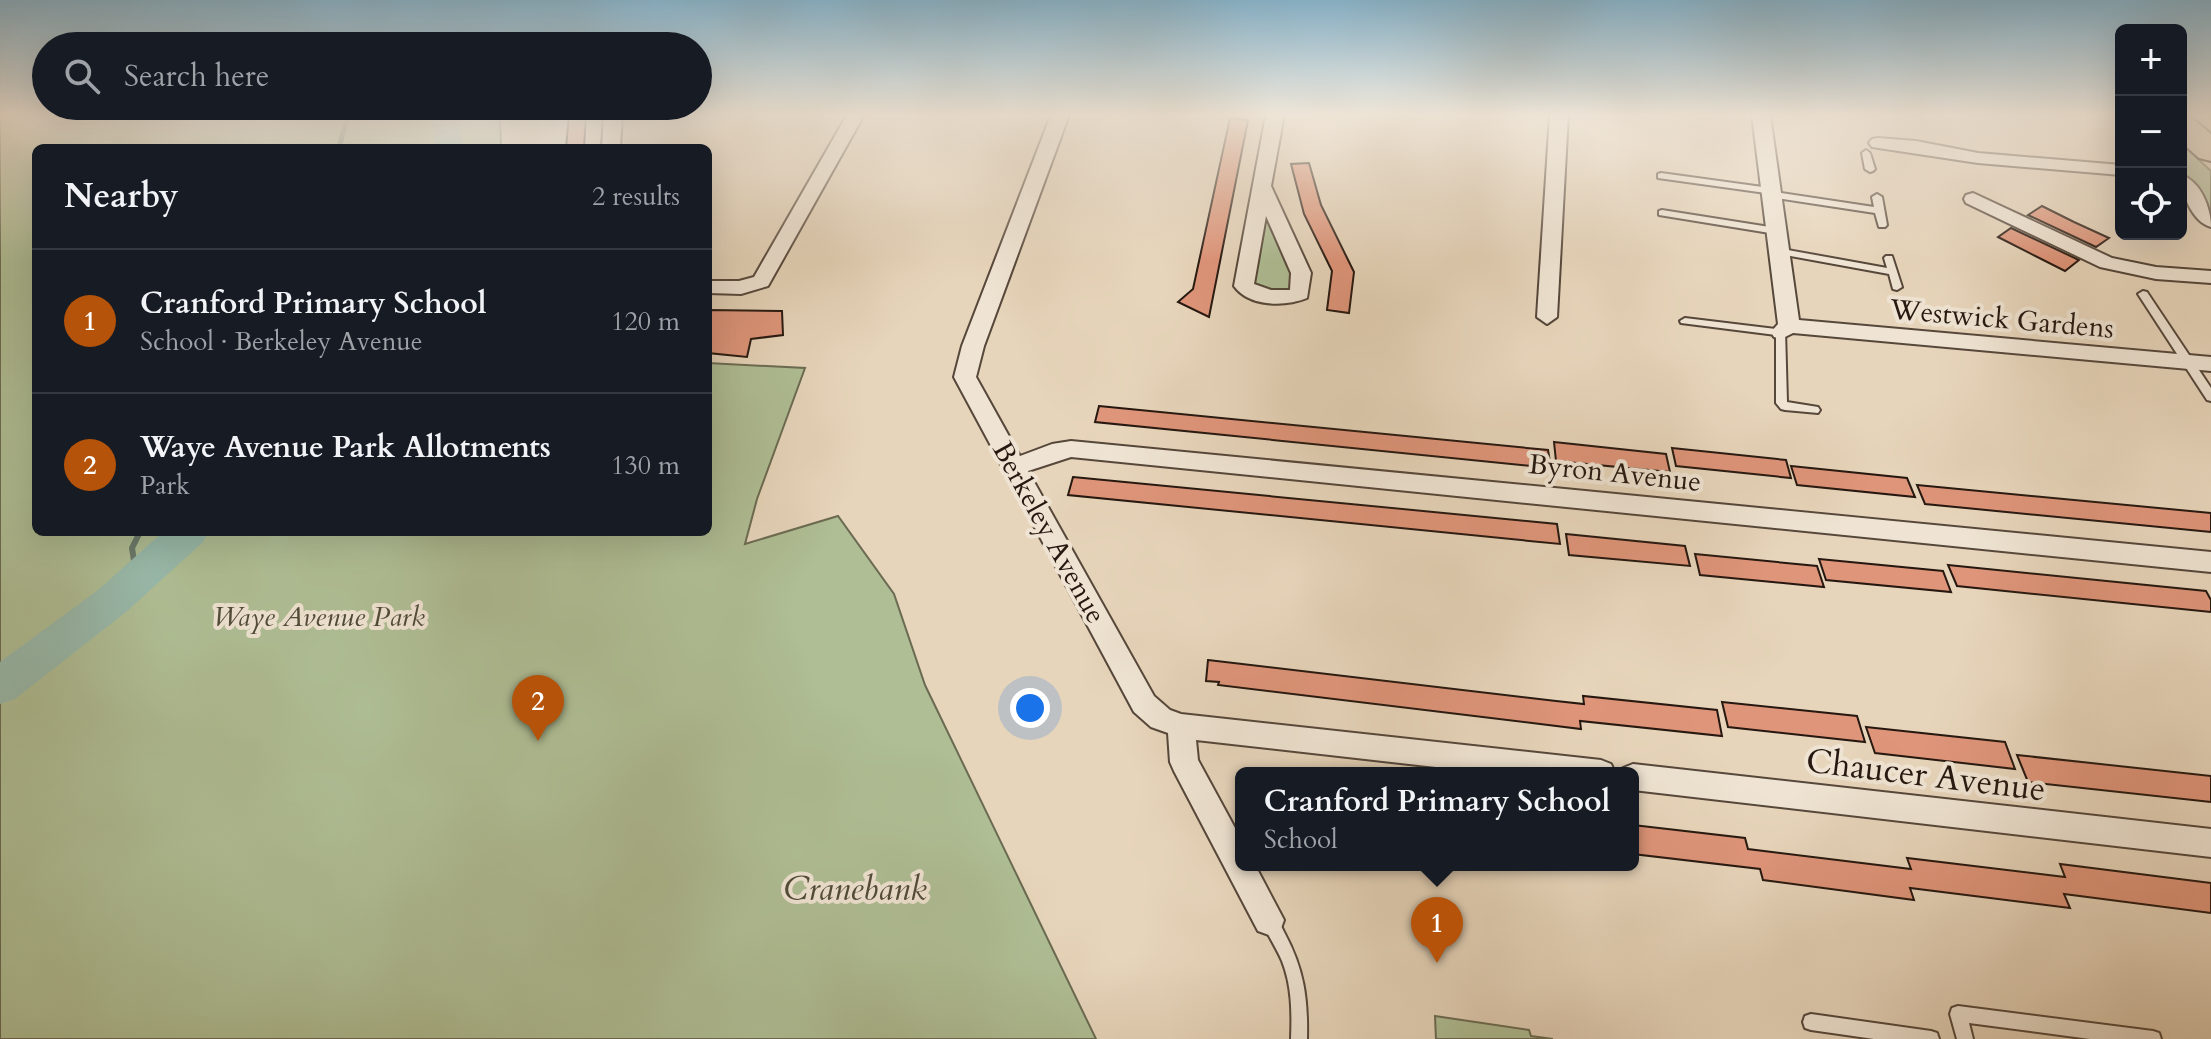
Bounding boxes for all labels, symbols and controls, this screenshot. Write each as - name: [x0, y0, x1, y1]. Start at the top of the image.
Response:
- map controls: [2115, 24, 2187, 240]
- button: +: [2115, 24, 2187, 96]
- search box: [32, 32, 712, 120]
- icon: search: [60, 54, 104, 98]
- text: Search here: [124, 56, 269, 97]
- button: −: [2115, 96, 2187, 168]
- button: locate: [2115, 168, 2187, 240]
- text: Nearby: [64, 173, 179, 219]
- text: 2 results: [592, 179, 680, 214]
- text: Cranford Primary School: [140, 283, 487, 324]
- street label: Westwick Gardens: [1887, 290, 2116, 348]
- text: 1: [83, 304, 97, 339]
- text: 120 m: [611, 304, 680, 339]
- text: School · Berkeley Avenue: [140, 324, 423, 359]
- text: Waye Avenue Park Allotments: [140, 427, 551, 468]
- street label: Berkeley Avenue: [983, 435, 1115, 630]
- street label: Byron Avenue: [1527, 445, 1703, 501]
- text: 2: [83, 448, 97, 483]
- text: 130 m: [611, 448, 680, 483]
- text: Park: [140, 468, 190, 503]
- park label: Waye Avenue Park: [213, 598, 425, 636]
- pin: 2: [512, 675, 564, 741]
- your location: [1010, 688, 1050, 728]
- street label: Chaucer Avenue: [1804, 737, 2048, 812]
- popup: [1235, 767, 1639, 871]
- text: Cranford Primary School: [1264, 781, 1610, 822]
- text: School: [1264, 822, 1338, 857]
- park label: Cranebank: [783, 866, 927, 912]
- pin: 1: [1411, 897, 1463, 963]

